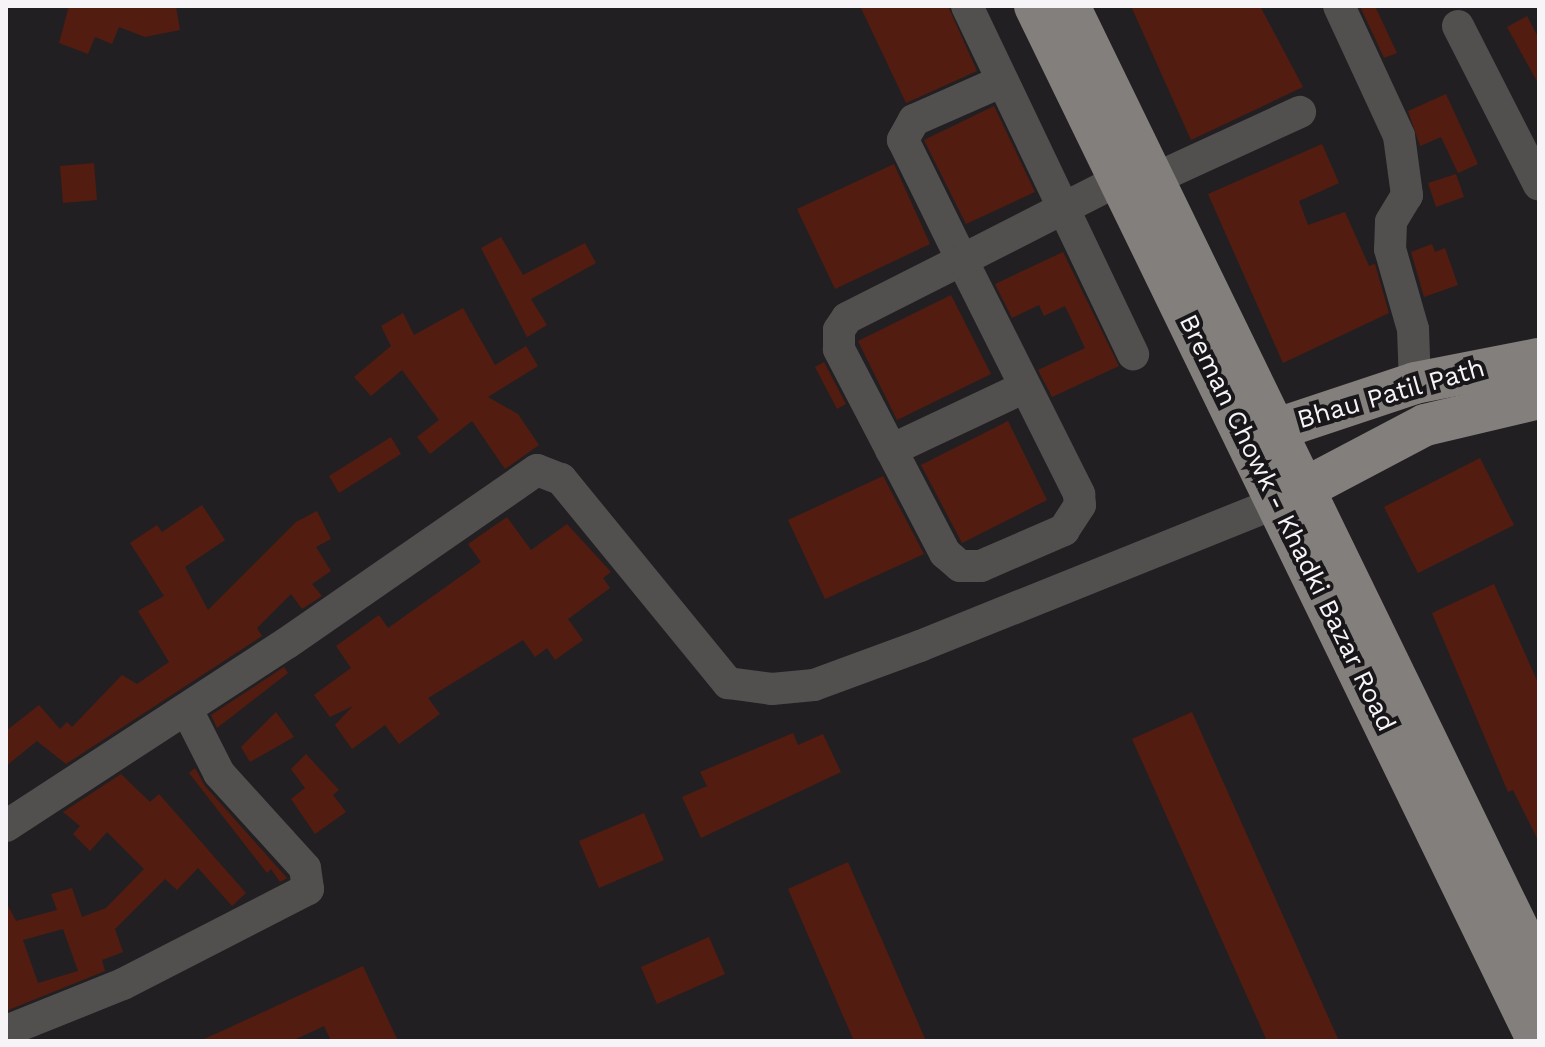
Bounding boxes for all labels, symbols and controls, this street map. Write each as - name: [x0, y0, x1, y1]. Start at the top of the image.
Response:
- street label: Breman Chowk - Khadki Bazar Road: [1172, 309, 1402, 737]
- street label: Bhau Patil Path: [1293, 352, 1489, 436]

